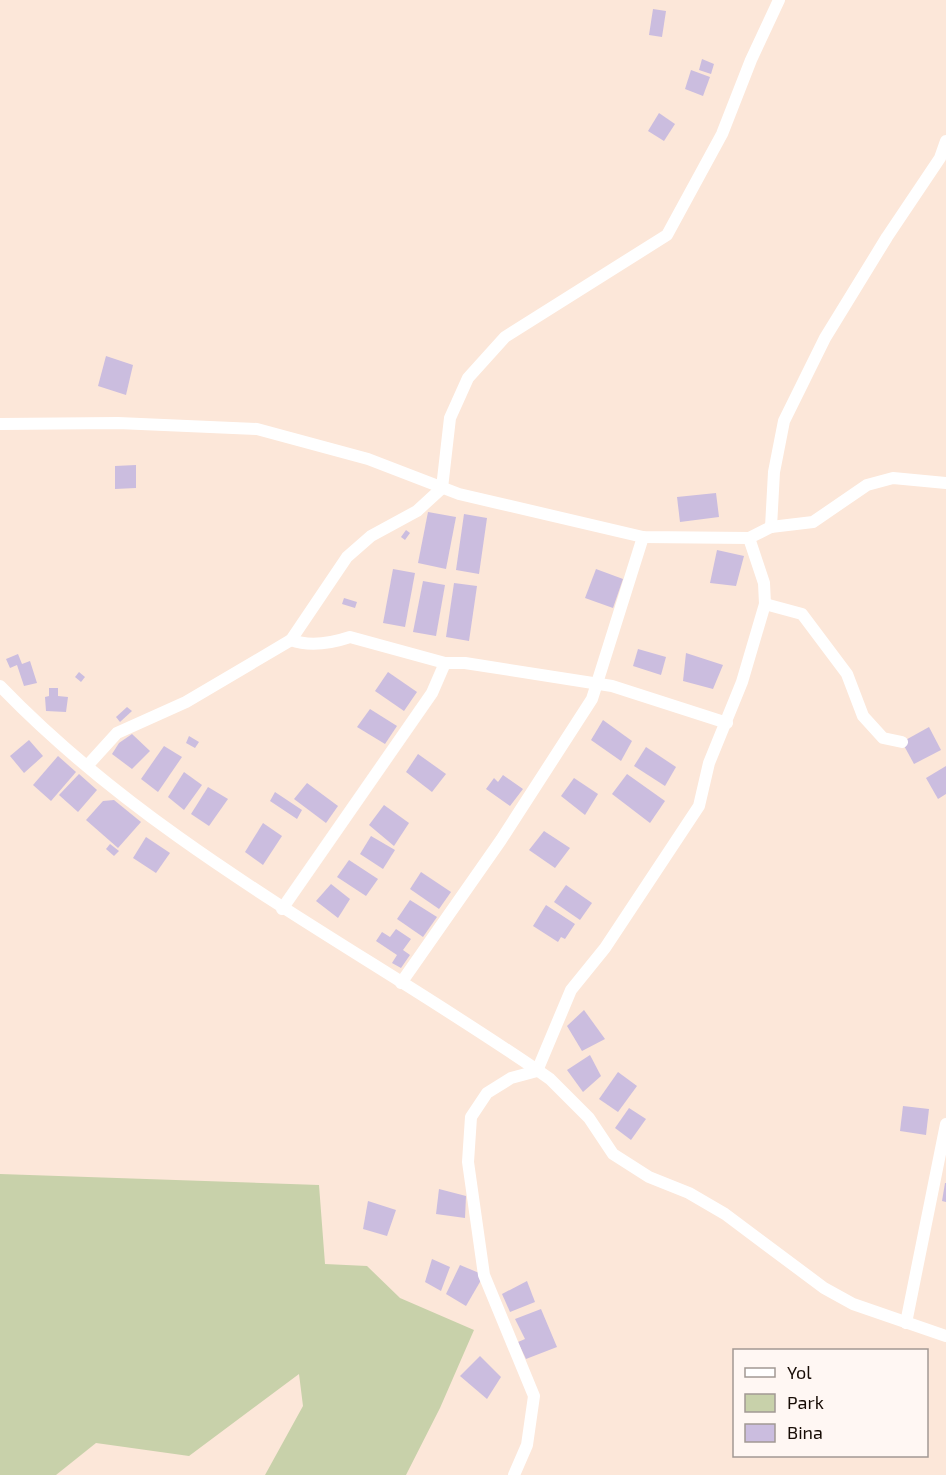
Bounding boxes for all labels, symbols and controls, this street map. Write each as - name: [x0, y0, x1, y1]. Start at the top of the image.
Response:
- legend: [733, 1349, 928, 1457]
- text: Yol: [787, 1361, 812, 1383]
- text: Park: [787, 1391, 824, 1413]
- text: Bina: [787, 1421, 823, 1443]

